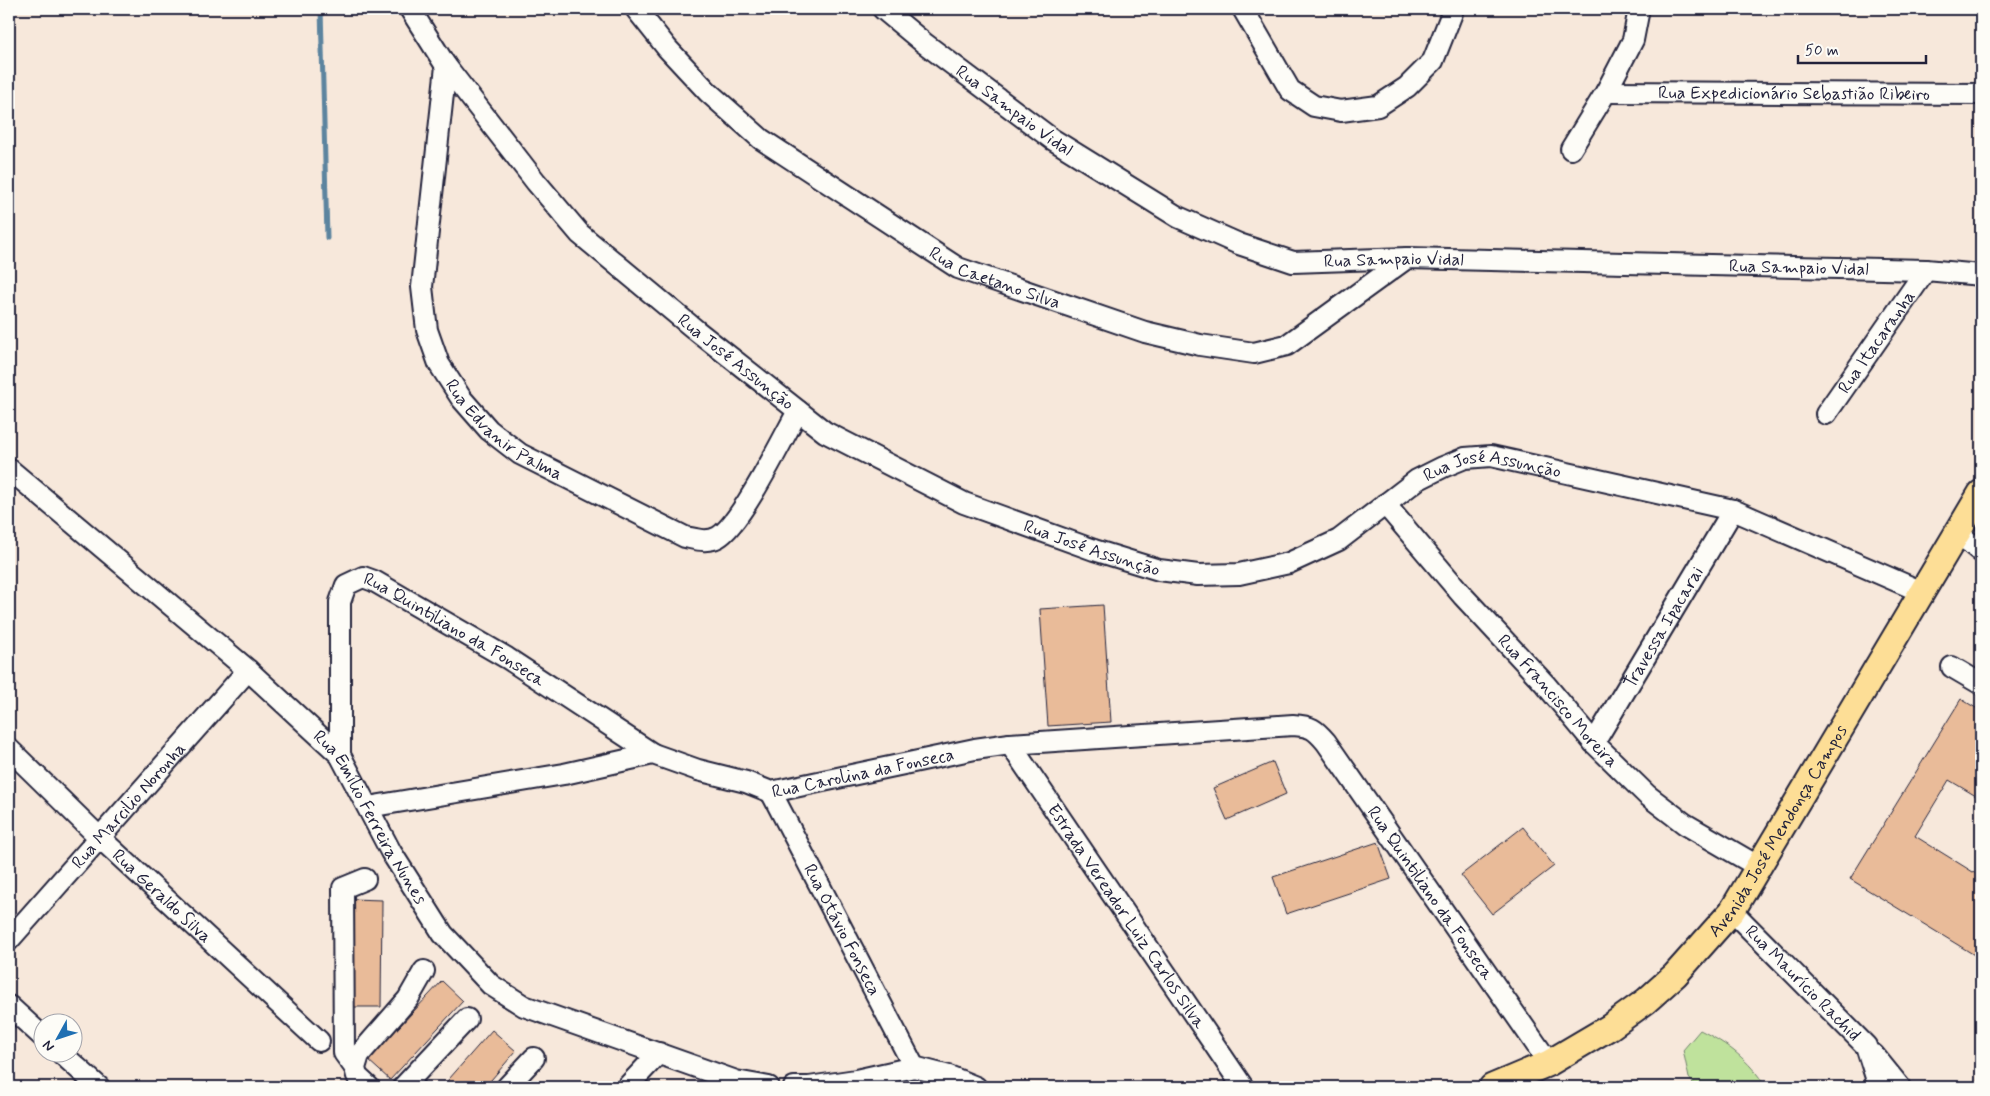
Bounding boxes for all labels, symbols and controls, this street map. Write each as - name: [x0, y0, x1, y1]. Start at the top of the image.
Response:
- scale bar: [1798, 32, 1925, 64]
- text: 50 m: [1805, 41, 1839, 61]
- street label: Rua Sampaio Vidal: [950, 60, 1077, 162]
- street label: Rua Expedicionário Sebastião Ribeiro: [1658, 81, 1930, 107]
- street label: Rua Caetano Silva: [924, 241, 1063, 315]
- street label: Rua Sampaio Vidal: [1324, 247, 1464, 274]
- street label: Rua Sampaio Vidal: [1728, 254, 1869, 282]
- street label: Rua Itacaranha: [1833, 286, 1921, 399]
- street label: Rua José Assunção: [672, 309, 799, 416]
- street label: Rua Edvanir Palma: [439, 375, 566, 486]
- street label: Rua José Assunção: [1419, 445, 1563, 488]
- street label: Rua José Assunção: [1020, 515, 1163, 583]
- street label: Travessa Ipacarai: [1618, 562, 1710, 693]
- street label: Rua Quintiliano da Fonseca: [360, 567, 549, 693]
- street label: Rua Francisco Moreira: [1492, 629, 1623, 773]
- street label: Avenida José Mendonça Campos: [1703, 720, 1853, 943]
- street label: Rua Emílio Ferreira Nunes: [308, 725, 432, 909]
- street label: Rua Marcilio Noronha: [67, 737, 192, 874]
- street label: Rua Carolina da Fonseca: [770, 743, 956, 804]
- street label: Estrada Vereador Luiz Carlos Silva: [1041, 800, 1211, 1034]
- street label: Rua Quintiliano da Fonseca: [1361, 801, 1499, 985]
- street label: Rua Geraldo Silva: [106, 844, 217, 949]
- street label: Rua Otávio Fonseca: [797, 860, 886, 1000]
- street label: Rua Maurício Rachid: [1739, 920, 1866, 1047]
- north arrow: [32, 1014, 82, 1064]
- text: N: [39, 1036, 59, 1055]

